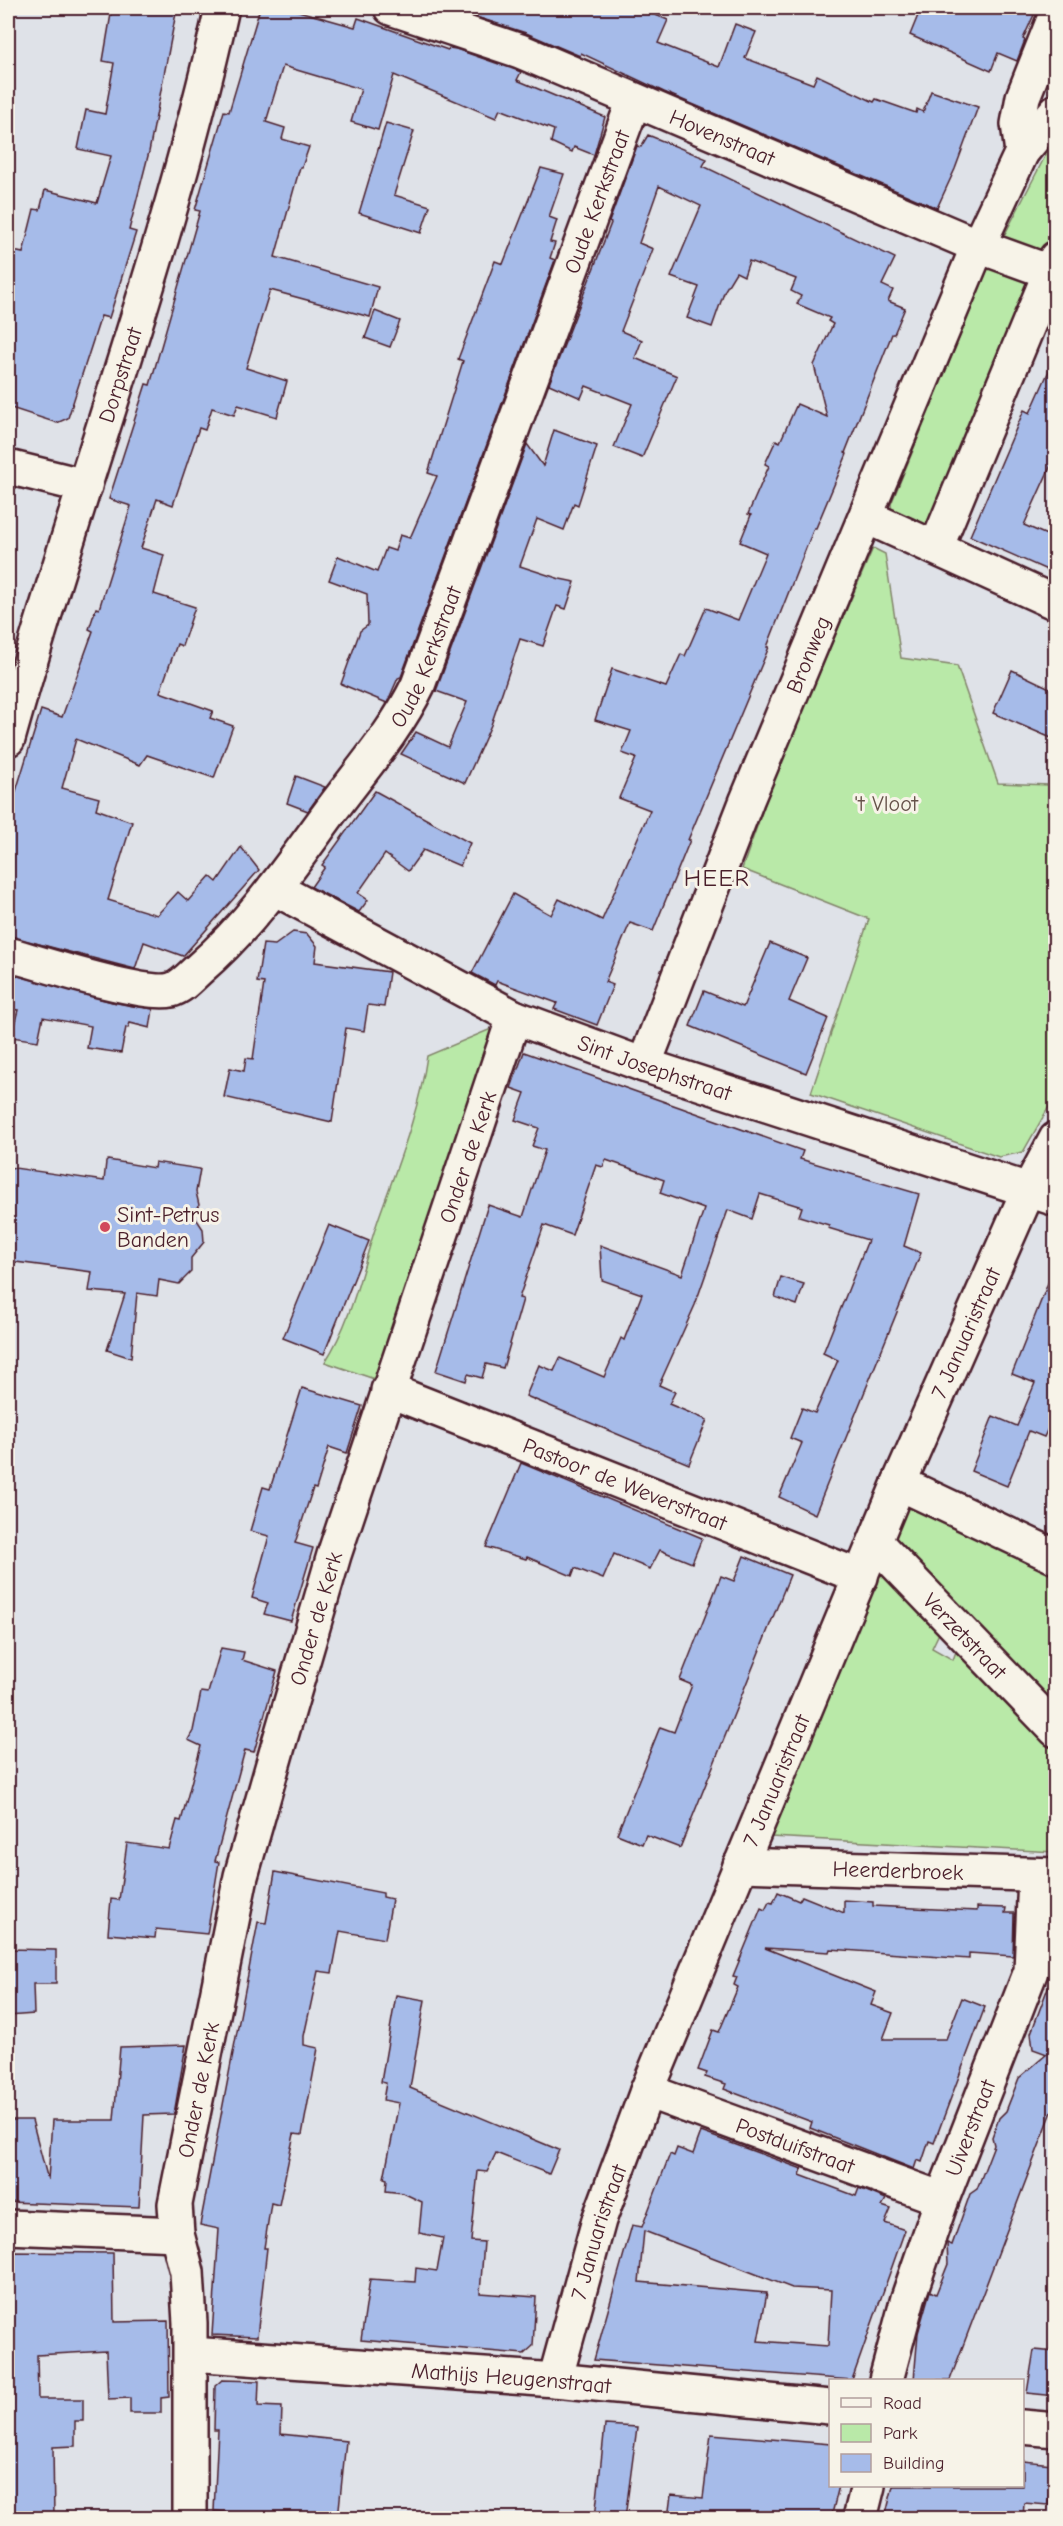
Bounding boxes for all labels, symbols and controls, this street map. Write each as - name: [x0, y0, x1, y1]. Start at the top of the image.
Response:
- street label: Hovenstraat: [665, 104, 779, 172]
- street label: Oude Kerkstraat: [559, 126, 636, 277]
- street label: Dorpstraat: [94, 324, 148, 426]
- street label: Oude Kerkstraat: [385, 582, 468, 733]
- street label: Bronweg: [781, 612, 836, 697]
- park label: 't Vloot: [854, 791, 919, 817]
- district label: HEER: [684, 864, 750, 892]
- street label: Sint Josephstraat: [574, 1030, 735, 1107]
- street label: Onder de Kerk: [434, 1087, 502, 1227]
- place label: Sint-Petrus Banden: [117, 1202, 219, 1253]
- marker: Sint-Petrus Banden: [98, 1220, 112, 1234]
- street label: 7 Januaristraat: [926, 1263, 1007, 1403]
- street label: Pastoor de Weverstraat: [519, 1433, 731, 1537]
- street label: Onder de Kerk: [285, 1549, 348, 1689]
- street label: Verzetstraat: [917, 1588, 1012, 1685]
- street label: 7 Januaristraat: [738, 1710, 816, 1850]
- street label: Heerderbroek: [832, 1856, 964, 1886]
- street label: Onder de Kerk: [173, 2019, 225, 2160]
- street label: Uiverstraat: [940, 2075, 1002, 2180]
- street label: Postduifstraat: [732, 2113, 859, 2180]
- street label: 7 Januaristraat: [566, 2161, 633, 2303]
- street label: Mathijs Heugenstraat: [410, 2358, 613, 2400]
- legend: [829, 2379, 1024, 2487]
- text: Road: [883, 2393, 922, 2414]
- text: Park: [883, 2423, 918, 2444]
- text: Building: [883, 2453, 945, 2474]

